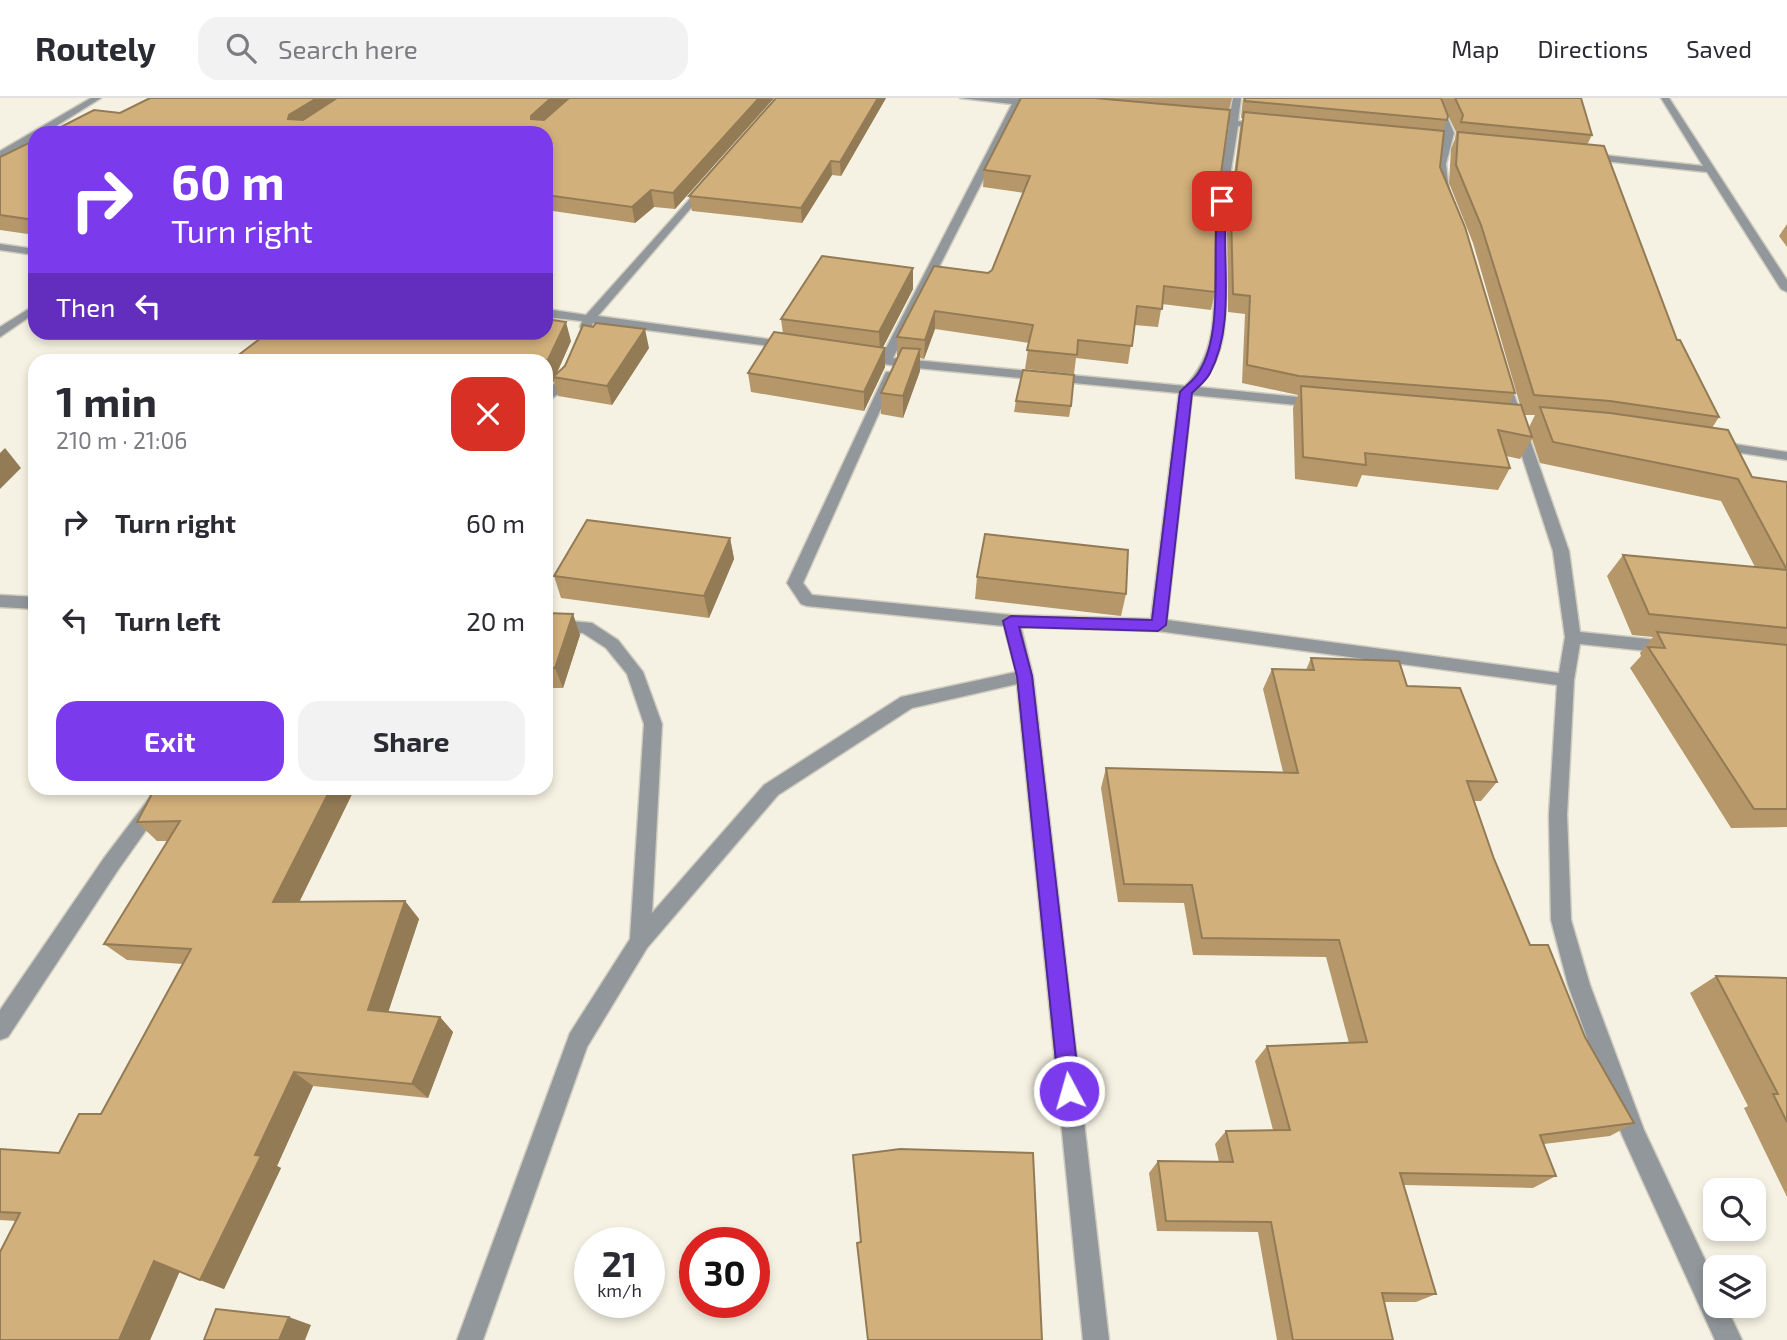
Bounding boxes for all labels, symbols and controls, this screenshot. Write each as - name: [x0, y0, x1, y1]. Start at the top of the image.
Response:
- search box: [198, 17, 688, 80]
- text: Routely: [35, 28, 156, 68]
- icon: search: [222, 29, 260, 67]
- text: Search here: [278, 33, 418, 64]
- text: Map: [1451, 34, 1499, 63]
- text: Directions: [1537, 34, 1648, 63]
- text: Saved: [1686, 34, 1752, 63]
- text: 60 m: [171, 151, 285, 210]
- icon: right: [56, 154, 147, 245]
- pin: [1192, 171, 1252, 231]
- icon: arrive: [1203, 182, 1241, 220]
- text: Turn right: [171, 211, 313, 249]
- icon: left: [129, 287, 167, 325]
- text: Then: [56, 291, 115, 322]
- text: 1 min: [56, 375, 157, 425]
- button: close: [451, 377, 525, 451]
- text: 210 m · 21:06: [56, 426, 187, 454]
- icon: right: [56, 503, 94, 541]
- text: Turn right: [115, 507, 236, 538]
- text: 60 m: [466, 507, 525, 538]
- icon: left: [56, 601, 94, 639]
- text: Turn left: [115, 605, 221, 636]
- text: 20 m: [466, 605, 525, 636]
- button: Exit: [56, 701, 284, 781]
- button: Share: [298, 701, 525, 781]
- position arrow: [1032, 1054, 1106, 1128]
- map controls: [1703, 1178, 1766, 1318]
- button: search: [1703, 1178, 1766, 1241]
- speed limit sign: 30: [679, 1227, 770, 1318]
- text: 21: [602, 1242, 637, 1284]
- button: layers: [1703, 1255, 1766, 1318]
- text: km/h: [597, 1279, 642, 1301]

